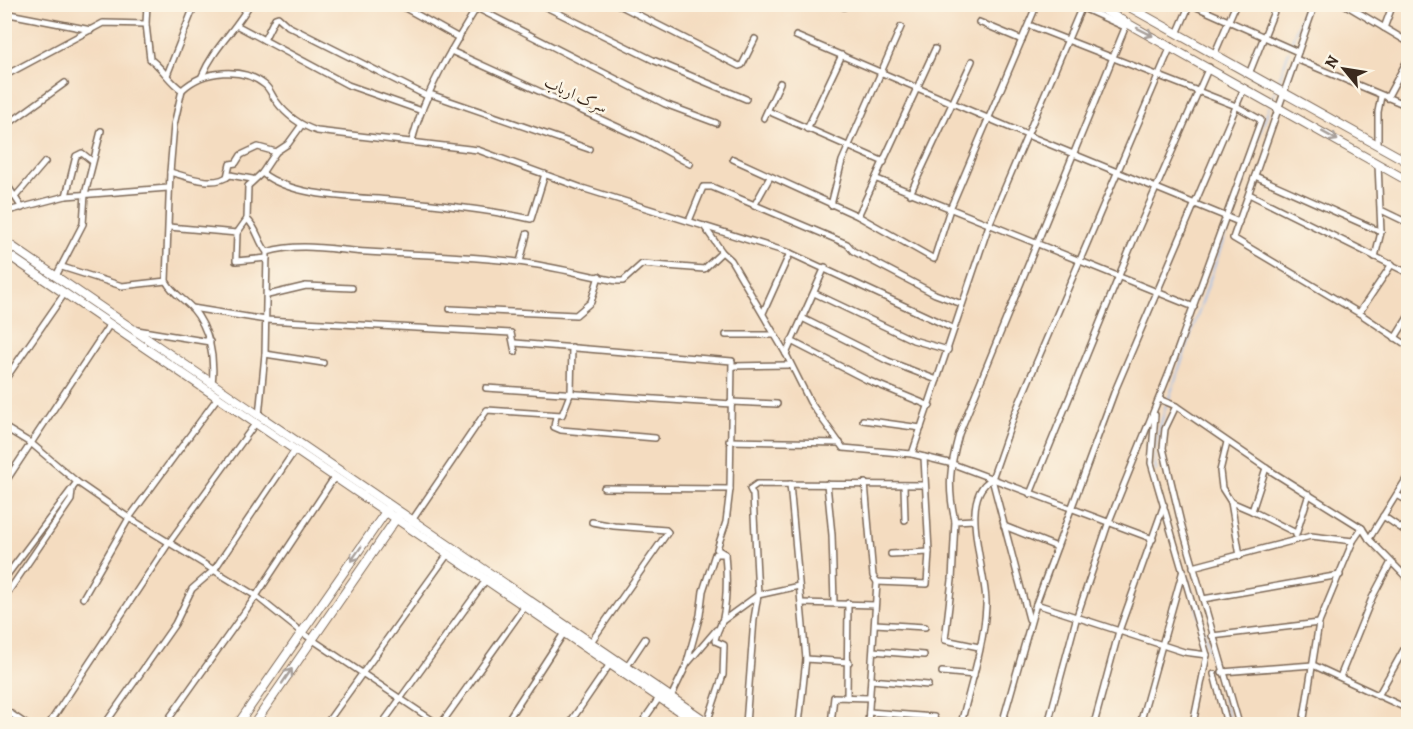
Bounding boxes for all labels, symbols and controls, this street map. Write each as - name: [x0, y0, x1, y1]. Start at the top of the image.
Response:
- one-way arrow: [1135, 27, 1153, 38]
- north arrow: [1314, 39, 1374, 99]
- text: N: [1319, 51, 1344, 73]
- street label: سرک ارباب: [540, 71, 611, 119]
- one-way arrow: [1320, 131, 1338, 142]
- one-way arrow: [350, 546, 362, 562]
- one-way arrow: [281, 668, 293, 685]

